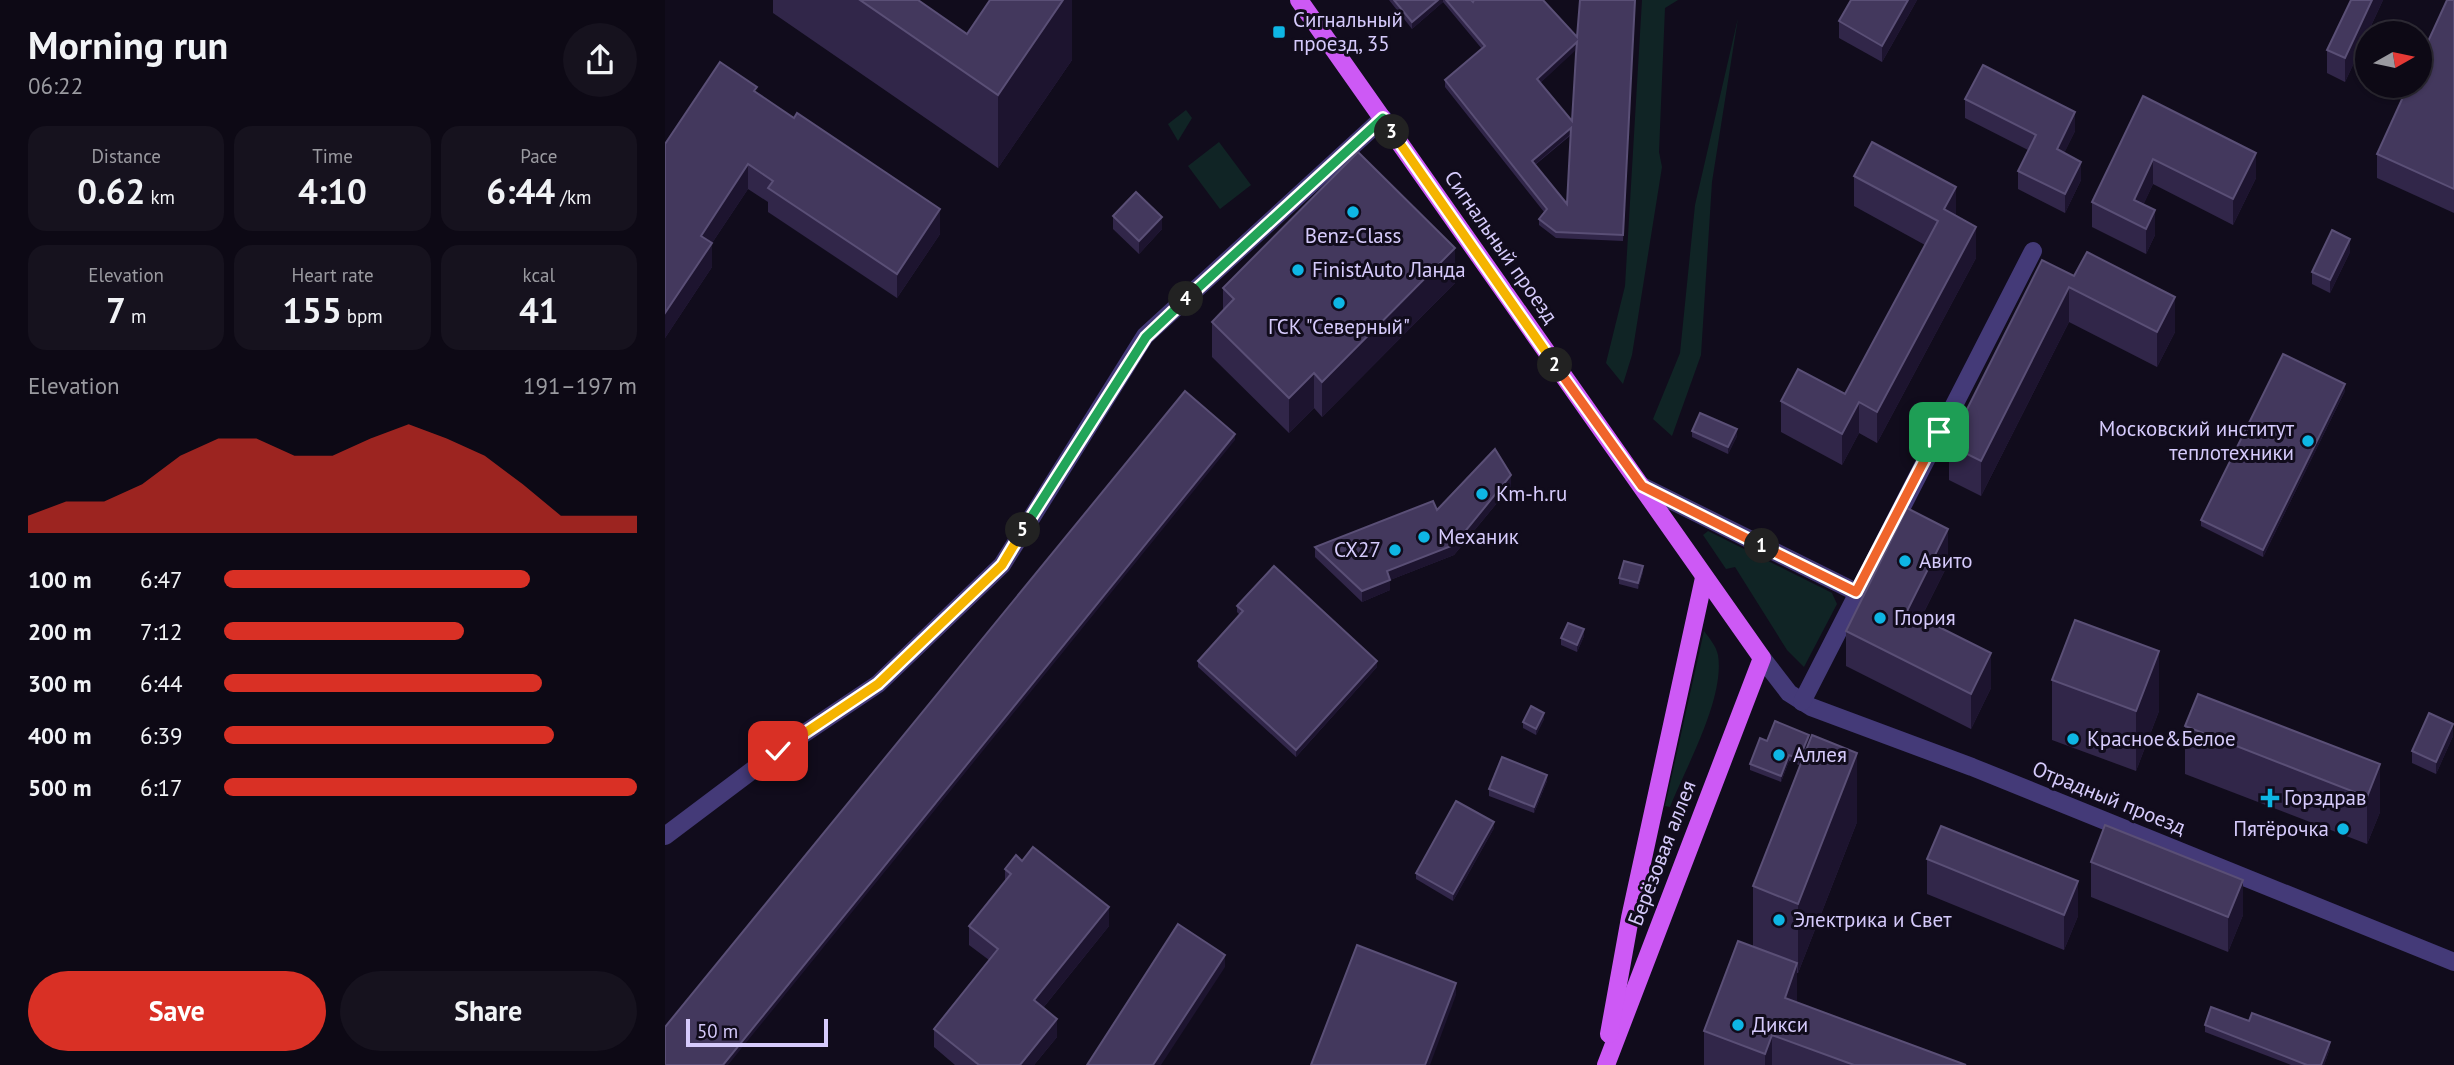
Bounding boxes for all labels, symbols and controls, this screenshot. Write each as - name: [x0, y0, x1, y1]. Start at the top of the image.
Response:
- place label: Сигнальный проезд, 35: [1293, 6, 1403, 57]
- text: Morning run: [28, 20, 228, 69]
- north arrow: [2355, 21, 2433, 98]
- map controls: [2355, 21, 2432, 98]
- button: share: [563, 23, 637, 97]
- marker: Сигнальный проезд, 35: [1271, 24, 1287, 40]
- text: 06:22: [28, 71, 83, 100]
- pin: 3: [1375, 114, 1409, 150]
- text: 3: [1386, 119, 1397, 143]
- text: Distance: [91, 144, 161, 168]
- text: Time: [312, 144, 353, 168]
- text: Pace: [520, 144, 557, 168]
- street label: Сигнальный проезд: [1439, 165, 1564, 328]
- text: 0.62: [77, 168, 145, 214]
- text: 4:10: [298, 168, 367, 214]
- text: 6:44: [486, 168, 555, 214]
- text: km: [145, 185, 175, 209]
- text: /km: [555, 185, 591, 209]
- marker: Benz-Class: [1345, 204, 1361, 220]
- place label: Benz-Class: [1305, 222, 1401, 249]
- place label: FinistAuto Ланда: [1312, 256, 1466, 283]
- marker: FinistAuto Ланда: [1290, 262, 1306, 278]
- text: Elevation: [88, 263, 164, 287]
- text: Heart rate: [291, 263, 374, 287]
- text: kcal: [523, 263, 555, 287]
- pin: 4: [1169, 282, 1203, 316]
- text: 4: [1180, 286, 1191, 310]
- text: 7: [106, 287, 126, 333]
- text: 155: [282, 287, 342, 333]
- text: 41: [519, 287, 559, 333]
- marker: ГСК "Северный": [1331, 295, 1347, 311]
- text: m: [126, 304, 146, 328]
- text: bpm: [342, 304, 383, 328]
- place label: ГСК "Северный": [1268, 313, 1410, 340]
- pin: 2: [1537, 348, 1573, 382]
- text: 2: [1549, 352, 1560, 376]
- text: Elevation: [28, 371, 120, 400]
- text: 191–197 m: [523, 371, 637, 400]
- pin: [1909, 402, 1969, 462]
- icon: arrive: [1920, 413, 1958, 451]
- place label: Московский институт теплотехники: [2099, 415, 2295, 466]
- marker: Московский институт теплотехники: [2300, 433, 2316, 449]
- place label: Km-h.ru: [1496, 480, 1567, 507]
- marker: Km-h.ru: [1474, 486, 1490, 502]
- pin: 5: [1005, 512, 1041, 548]
- text: 5: [1017, 517, 1028, 541]
- place label: Механик: [1438, 523, 1519, 550]
- pin: 1: [1745, 528, 1779, 564]
- marker: Механик: [1416, 529, 1432, 545]
- text: 1: [1756, 533, 1767, 557]
- place label: CX27: [1334, 536, 1381, 563]
- marker: CX27: [1387, 542, 1403, 558]
- place label: Авито: [1919, 547, 1973, 574]
- marker: Авито: [1897, 553, 1913, 569]
- text: 100 m: [28, 565, 91, 594]
- text: 6:47: [140, 565, 183, 594]
- place label: Глория: [1894, 604, 1956, 631]
- marker: Глория: [1872, 610, 1888, 626]
- text: 200 m: [28, 617, 91, 646]
- text: 7:12: [140, 617, 183, 646]
- text: 300 m: [28, 669, 91, 698]
- text: 6:44: [140, 669, 183, 698]
- text: 400 m: [28, 721, 91, 750]
- text: 6:39: [140, 721, 183, 750]
- pin: [748, 721, 808, 781]
- place label: Красное&Белое: [2087, 725, 2236, 752]
- marker: Красное&Белое: [2065, 731, 2081, 747]
- icon: check: [759, 732, 797, 770]
- place label: Аллея: [1793, 741, 1847, 768]
- marker: Аллея: [1771, 747, 1787, 763]
- street label: Отрадный проезд: [2028, 754, 2190, 841]
- text: 500 m: [28, 773, 91, 802]
- text: 6:17: [140, 773, 183, 802]
- street label: Берёзовая аллея: [1621, 776, 1702, 929]
- place label: Горздрав: [2284, 784, 2366, 811]
- marker: Горздрав: [2262, 790, 2278, 806]
- place label: Пятёрочка: [2233, 815, 2329, 842]
- marker: Пятёрочка: [2335, 821, 2351, 837]
- place label: Электрика и Свет: [1793, 906, 1952, 933]
- marker: Электрика и Свет: [1771, 912, 1787, 928]
- button: Save: [28, 971, 326, 1051]
- button: Share: [340, 971, 637, 1051]
- place label: Дикси: [1752, 1011, 1808, 1038]
- scale bar: [686, 1016, 828, 1048]
- marker: Дикси: [1730, 1017, 1746, 1033]
- text: 50 m: [697, 1019, 738, 1043]

